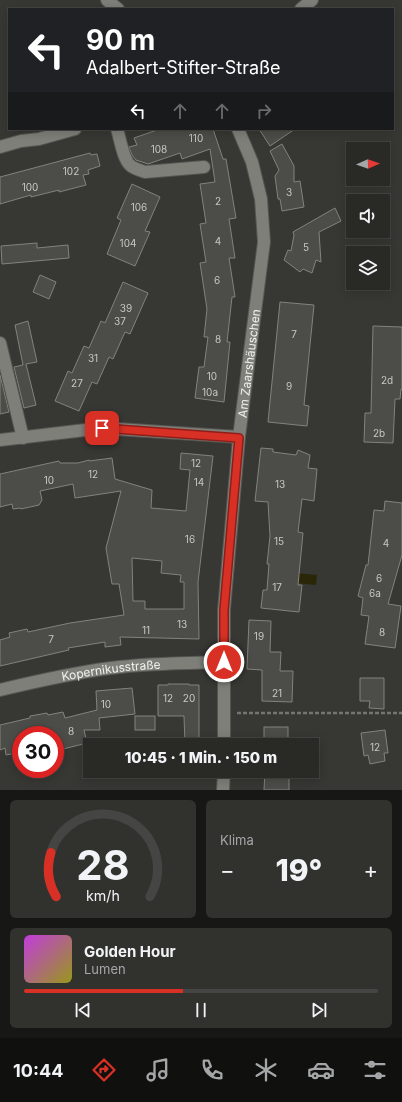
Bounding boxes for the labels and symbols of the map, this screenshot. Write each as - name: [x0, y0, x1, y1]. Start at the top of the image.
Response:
- house number: 110: [189, 132, 203, 144]
- north arrow: [346, 142, 390, 186]
- house number: 108: [151, 143, 167, 155]
- house number: 102: [63, 165, 79, 177]
- house number: 100: [22, 181, 38, 193]
- house number: 3: [286, 186, 292, 198]
- house number: 2: [215, 195, 221, 207]
- house number: 106: [131, 201, 147, 213]
- house number: 4: [215, 235, 221, 247]
- house number: 104: [120, 237, 136, 249]
- house number: 5: [303, 241, 309, 253]
- house number: 6: [214, 274, 220, 286]
- house number: 39: [120, 302, 132, 314]
- street label: Am Zaarshäuschen: [234, 308, 263, 418]
- house number: 37: [114, 315, 126, 327]
- house number: 7: [291, 328, 297, 340]
- house number: 8: [215, 333, 221, 345]
- house number: 31: [88, 352, 98, 364]
- house number: 10: [207, 370, 217, 382]
- house number: 2d: [381, 374, 393, 386]
- house number: 27: [71, 377, 83, 389]
- house number: 9: [286, 380, 292, 392]
- house number: 10a: [202, 386, 218, 398]
- pin: [85, 411, 119, 445]
- house number: 2b: [373, 427, 385, 439]
- house number: 12: [191, 457, 201, 469]
- house number: 12: [88, 468, 98, 480]
- house number: 10: [44, 474, 54, 486]
- house number: 14: [194, 476, 204, 488]
- house number: 13: [275, 478, 285, 490]
- house number: 16: [185, 533, 195, 545]
- house number: 15: [274, 535, 284, 547]
- house number: 4: [383, 537, 389, 549]
- house number: 6: [376, 572, 382, 584]
- house number: 17: [272, 581, 282, 593]
- house number: 6a: [369, 587, 381, 599]
- house number: 13: [177, 618, 187, 630]
- house number: 11: [142, 624, 150, 636]
- house number: 8: [379, 626, 385, 638]
- house number: 19: [254, 630, 264, 642]
- house number: 7: [48, 633, 54, 645]
- position arrow: [203, 641, 245, 683]
- street label: Kopernikusstraße: [60, 656, 161, 684]
- house number: 21: [272, 687, 282, 699]
- house number: 12: [163, 692, 173, 704]
- house number: 20: [183, 692, 195, 704]
- house number: 10: [101, 698, 111, 710]
- house number: 8: [68, 725, 74, 737]
- speed limit sign: 30: [12, 726, 64, 778]
- house number: 12: [370, 741, 380, 753]

